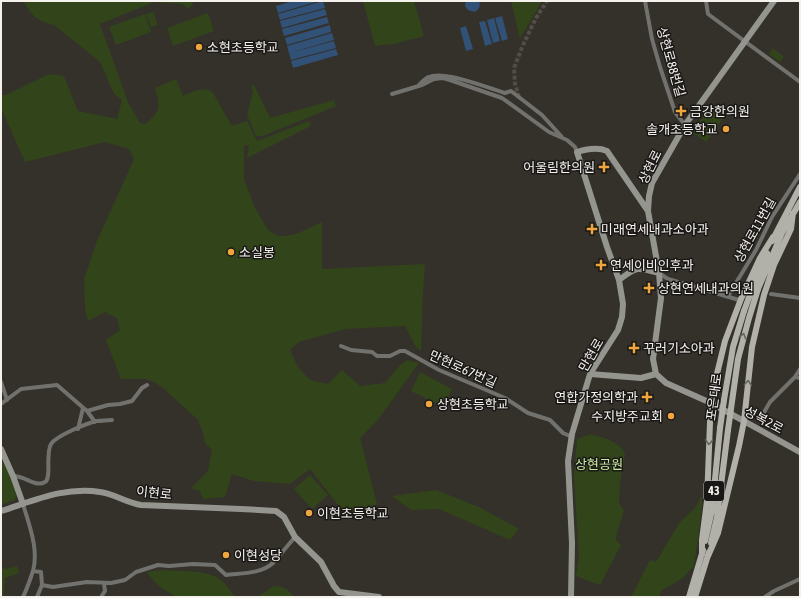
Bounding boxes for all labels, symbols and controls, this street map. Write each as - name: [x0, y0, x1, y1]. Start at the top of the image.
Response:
- street label: 상현로88번길: [654, 25, 688, 99]
- place label: 소현초등학교: [207, 40, 279, 55]
- marker: 소현초등학교: [194, 42, 204, 52]
- place label: 금강한의원: [690, 104, 750, 119]
- marker: 금강한의원: [675, 105, 687, 117]
- place label: 솔개초등학교: [646, 122, 718, 137]
- marker: 솔개초등학교: [721, 124, 731, 134]
- street label: 상현로: [635, 148, 665, 186]
- place label: 어울림한의원: [523, 160, 595, 175]
- marker: 어울림한의원: [598, 161, 610, 173]
- street label: 상현로11번길: [731, 195, 779, 265]
- place label: 미래연세내과소아과: [601, 222, 709, 237]
- marker: 미래연세내과소아과: [586, 223, 598, 235]
- place label: 소실봉: [239, 245, 275, 260]
- marker: 소실봉: [226, 247, 236, 257]
- place label: 연세이비인후과: [610, 258, 694, 273]
- marker: 연세이비인후과: [595, 259, 607, 271]
- place label: 상현연세내과의원: [658, 281, 754, 296]
- marker: 상현연세내과의원: [643, 282, 655, 294]
- one-way arrow: [739, 333, 747, 340]
- street label: 만현로: [576, 336, 606, 374]
- place label: 꾸러기소아과: [643, 341, 715, 356]
- marker: 꾸러기소아과: [628, 342, 640, 354]
- street label: 만현로67번길: [427, 347, 499, 391]
- street label: 포은대로: [703, 372, 725, 422]
- one-way arrow: [744, 380, 753, 386]
- place label: 연합가정의학과: [554, 390, 638, 405]
- marker: 연합가정의학과: [641, 391, 653, 403]
- place label: 상현초등학교: [437, 397, 509, 412]
- marker: 상현초등학교: [424, 399, 434, 409]
- street label: 성복2로: [742, 404, 786, 436]
- place label: 수지방주교회: [591, 409, 663, 424]
- marker: 수지방주교회: [666, 411, 676, 421]
- one-way arrow: [705, 439, 713, 445]
- park label: 상현공원: [575, 457, 623, 472]
- road number: 43: [704, 481, 724, 501]
- street label: 이현로: [135, 484, 173, 502]
- place label: 이현초등학교: [317, 506, 389, 521]
- marker: 이현초등학교: [304, 508, 314, 518]
- place label: 이현성당: [234, 548, 282, 563]
- marker: 이현성당: [221, 550, 231, 560]

